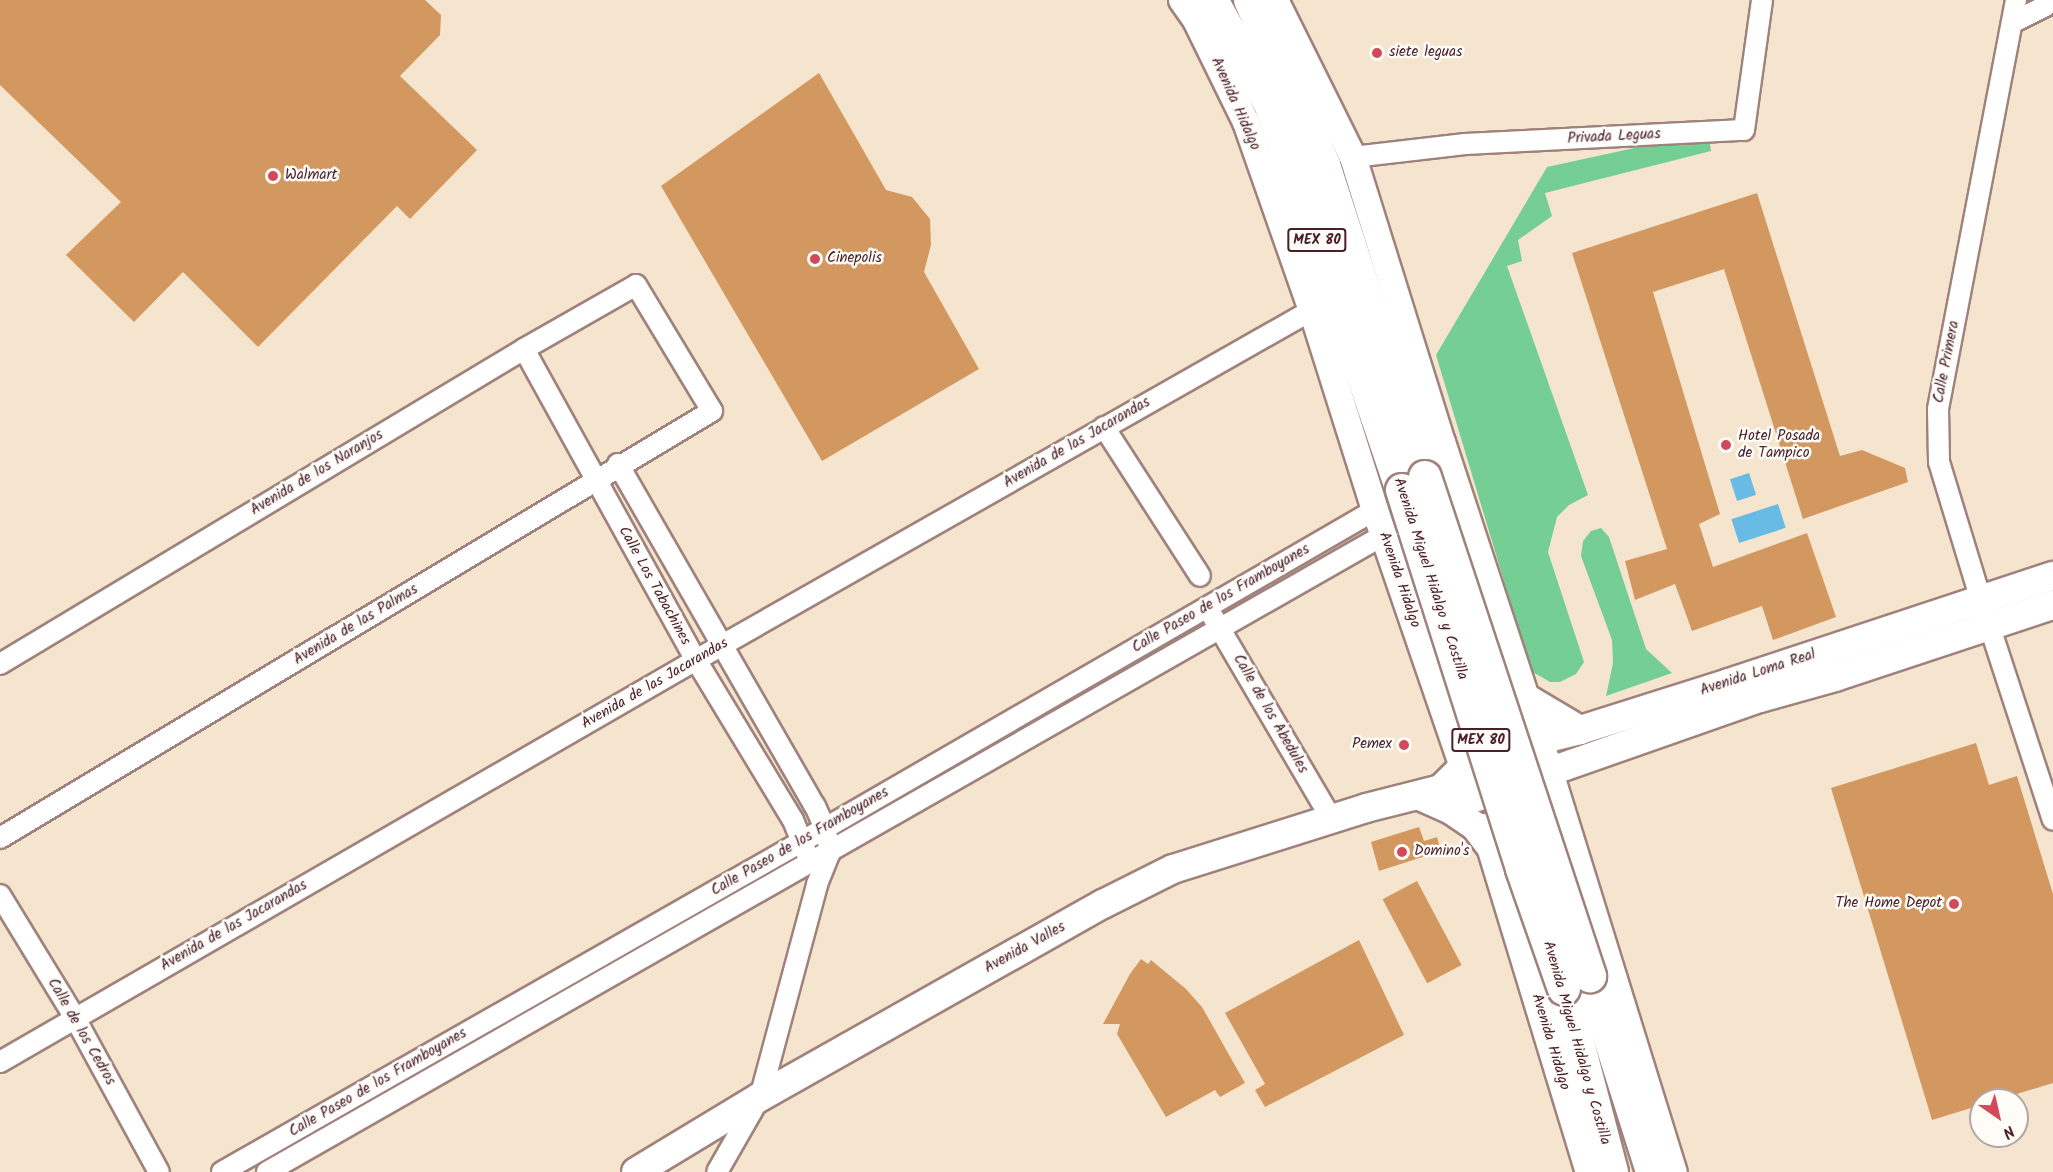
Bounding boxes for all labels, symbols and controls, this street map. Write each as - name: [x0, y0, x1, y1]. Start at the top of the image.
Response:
- place label: siete leguas: [1389, 44, 1462, 62]
- marker: siete leguas: [1370, 46, 1384, 60]
- street label: Avenida Hidalgo: [1206, 55, 1264, 153]
- street label: Privada Leguas: [1567, 126, 1661, 148]
- place label: Walmart: [285, 167, 337, 185]
- marker: Walmart: [266, 169, 280, 183]
- road number: MEX 80: [1287, 229, 1347, 251]
- place label: Cinepolis: [827, 250, 882, 268]
- marker: Cinepolis: [808, 252, 822, 266]
- street label: Calle Primera: [1930, 319, 1964, 405]
- street label: Avenida de las Jacarandas: [1000, 394, 1154, 492]
- street label: Avenida de los Naranjos: [247, 426, 387, 520]
- place label: Hotel Posada de Tampico: [1738, 427, 1820, 462]
- marker: Hotel Posada de Tampico: [1719, 438, 1733, 452]
- street label: Avenida Miguel Hidalgo y Costilla: [1389, 476, 1471, 682]
- street label: Calle Los Tabachines: [614, 524, 694, 648]
- street label: Avenida Hidalgo: [1374, 530, 1424, 630]
- street label: Calle Paseo de los Framboyanes: [1129, 541, 1313, 657]
- street label: Avenida de las Palmas: [291, 581, 421, 669]
- street label: Avenida de las Jacarandas: [578, 635, 732, 733]
- street label: Avenida Loma Real: [1698, 646, 1818, 700]
- street label: Calle de los Abedules: [1229, 651, 1311, 777]
- road number: MEX 80: [1451, 729, 1511, 751]
- place label: Pemex: [1352, 736, 1392, 754]
- marker: Pemex: [1397, 738, 1411, 752]
- street label: Calle Paseo de los Framboyanes: [708, 784, 892, 900]
- place label: Domino's: [1414, 843, 1469, 861]
- marker: Domino's: [1395, 845, 1409, 859]
- street label: Avenida de las Jacarandas: [157, 877, 311, 975]
- place label: The Home Depot: [1835, 895, 1942, 913]
- marker: The Home Depot: [1947, 897, 1961, 911]
- street label: Avenida Valles: [981, 918, 1069, 978]
- street label: Avenida Miguel Hidalgo y Costilla: [1538, 939, 1614, 1147]
- street label: Calle de los Cedros: [43, 975, 119, 1089]
- street label: Avenida Hidalgo: [1527, 992, 1573, 1092]
- street label: Calle Paseo de los Framboyanes: [286, 1025, 470, 1141]
- north arrow: [1969, 1088, 2029, 1148]
- text: N: [1997, 1118, 2019, 1145]

